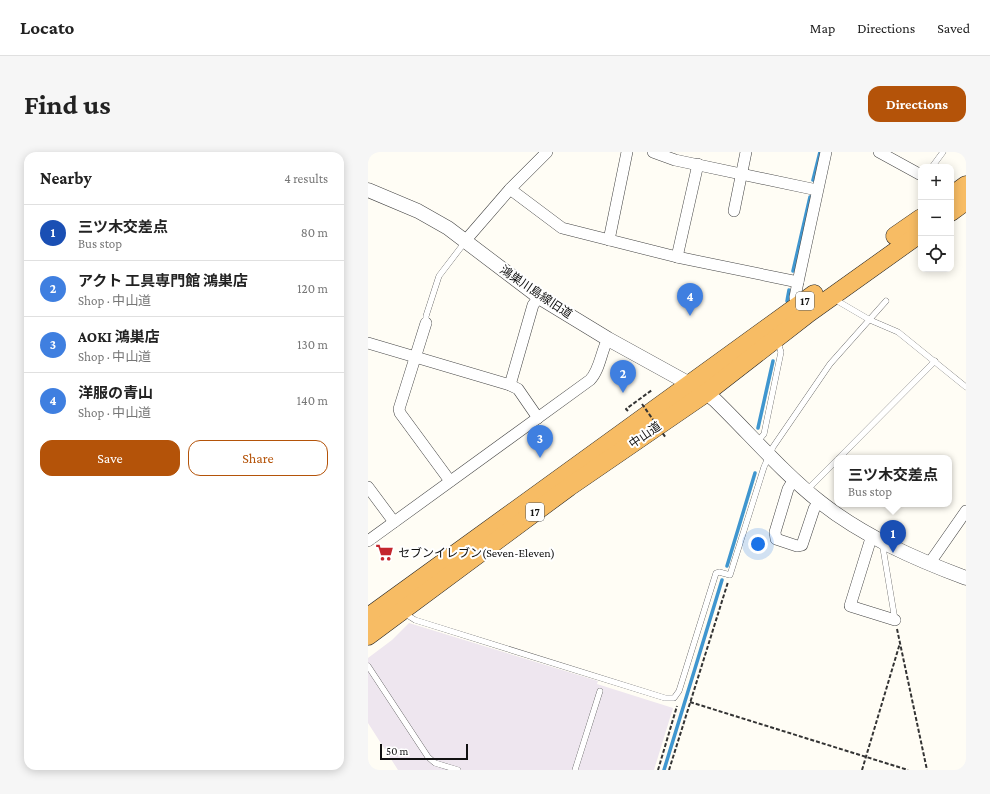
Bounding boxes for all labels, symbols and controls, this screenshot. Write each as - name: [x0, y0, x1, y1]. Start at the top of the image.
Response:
- text: Locato: [20, 17, 74, 38]
- text: Map: [810, 20, 835, 36]
- text: Directions: [857, 20, 915, 36]
- text: Saved: [937, 20, 970, 36]
- button: Directions: [868, 86, 966, 122]
- text: Find us: [24, 89, 111, 120]
- map controls: [918, 164, 954, 272]
- button: +: [918, 164, 954, 200]
- text: Nearby: [40, 169, 92, 188]
- text: 4 results: [284, 171, 328, 186]
- button: −: [918, 200, 954, 236]
- text: 三ツ木交差点: [78, 219, 168, 235]
- text: 1: [51, 225, 55, 240]
- text: 80 m: [301, 225, 328, 240]
- text: Bus stop: [78, 236, 122, 251]
- button: locate: [918, 236, 954, 272]
- street label: 鴻巣川島線旧道: [497, 263, 575, 321]
- text: アクト 工具専門館 鴻巣店: [78, 273, 248, 289]
- text: 2: [50, 281, 56, 296]
- text: 120 m: [297, 281, 328, 296]
- pin: 4: [677, 283, 703, 316]
- road number: 17: [796, 292, 814, 310]
- text: Shop · 中山道: [78, 293, 151, 308]
- text: AOKI 鴻巣店: [78, 329, 160, 345]
- text: 3: [50, 337, 56, 352]
- text: 130 m: [297, 337, 328, 352]
- text: Shop · 中山道: [78, 349, 151, 364]
- pin: 2: [610, 360, 636, 393]
- text: 洋服の青山: [78, 385, 153, 401]
- text: 4: [49, 393, 57, 408]
- text: 140 m: [297, 393, 328, 408]
- text: Shop · 中山道: [78, 405, 151, 420]
- street label: 中山道: [626, 419, 664, 451]
- pin: 3: [527, 425, 553, 458]
- button: Save: [40, 440, 180, 476]
- button: Share: [188, 440, 328, 476]
- popup: [834, 455, 952, 507]
- text: 三ツ木交差点: [848, 467, 938, 483]
- text: Bus stop: [848, 484, 892, 499]
- road number: 17: [526, 503, 544, 521]
- pin: 1: [880, 520, 906, 553]
- your location: [748, 534, 768, 554]
- supermarket icon: セブンイレブン(Seven-Eleven): [375, 543, 395, 563]
- place label: セブンイレブン(Seven-Eleven): [398, 546, 555, 560]
- scale bar: [380, 742, 468, 761]
- text: 50 m: [386, 745, 408, 757]

